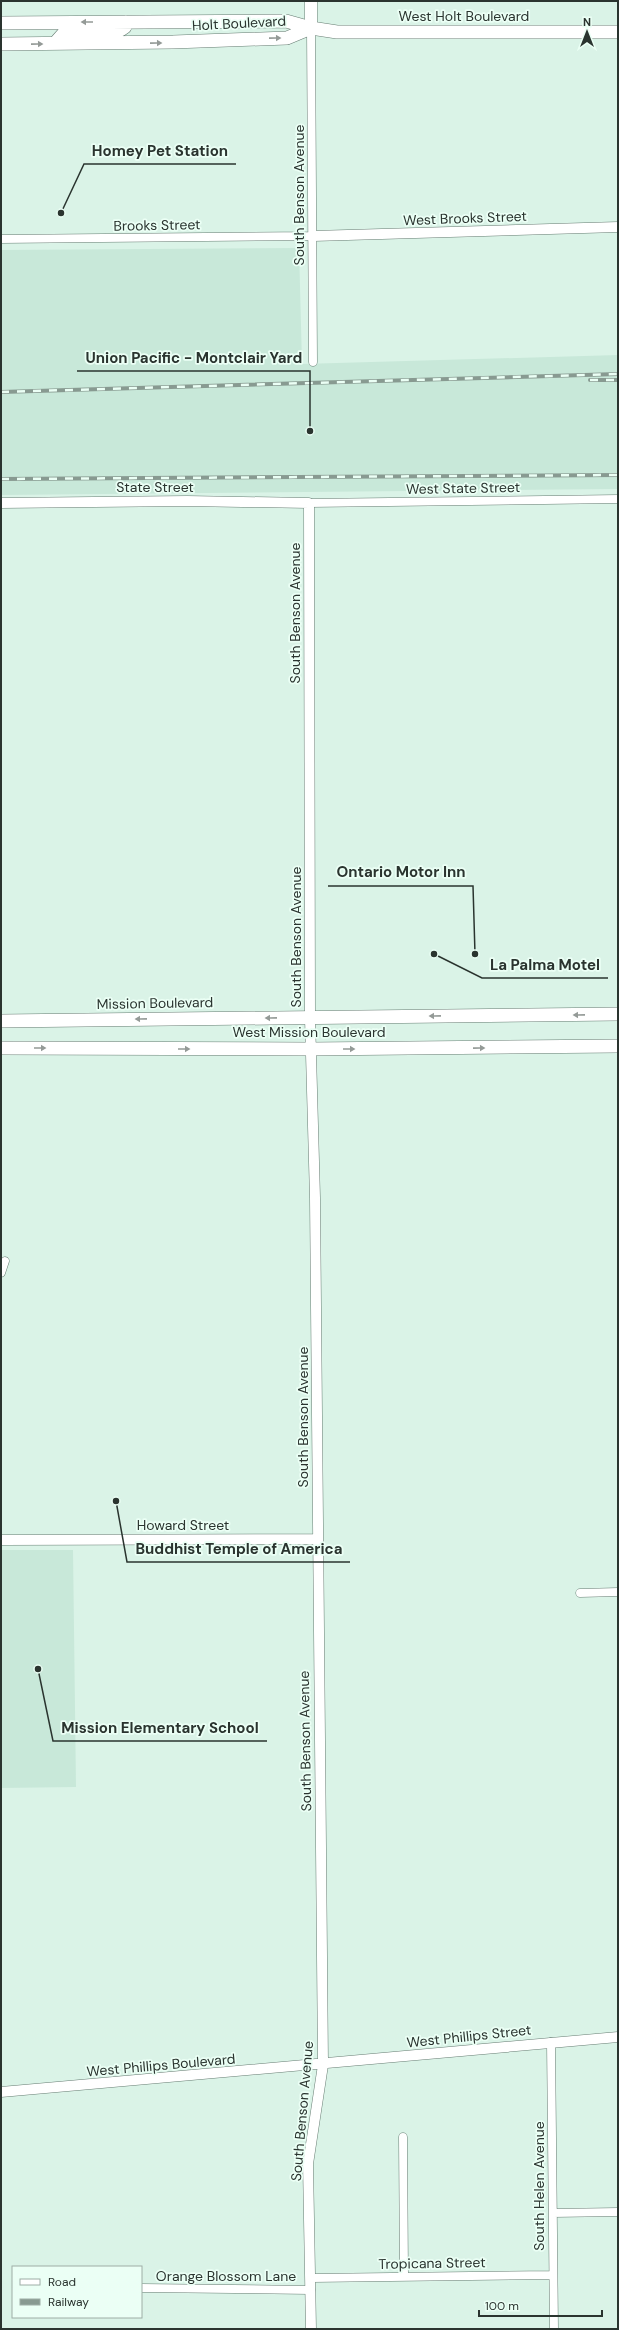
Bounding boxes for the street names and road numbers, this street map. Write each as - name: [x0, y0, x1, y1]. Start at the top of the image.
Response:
- street label: West Holt Boulevard: [399, 7, 529, 25]
- street label: Holt Boulevard: [192, 12, 286, 34]
- street label: South Benson Avenue: [290, 125, 308, 265]
- street label: West Brooks Street: [403, 207, 527, 229]
- street label: Brooks Street: [113, 215, 201, 235]
- street label: State Street: [116, 478, 194, 496]
- street label: West State Street: [406, 478, 520, 498]
- street label: South Benson Avenue: [286, 543, 304, 683]
- street label: South Benson Avenue: [287, 867, 305, 1007]
- street label: Mission Boulevard: [97, 993, 213, 1013]
- street label: West Mission Boulevard: [232, 1023, 386, 1041]
- street label: South Benson Avenue: [294, 1347, 312, 1487]
- street label: Howard Street: [137, 1516, 229, 1534]
- street label: South Benson Avenue: [295, 1670, 315, 1812]
- street label: West Phillips Street: [406, 2021, 532, 2051]
- street label: South Benson Avenue: [287, 2040, 317, 2182]
- street label: West Phillips Boulevard: [86, 2050, 236, 2080]
- street label: South Helen Avenue: [530, 2121, 548, 2251]
- street label: Tropicana Street: [378, 2253, 486, 2273]
- street label: Orange Blossom Lane: [156, 2267, 296, 2285]

